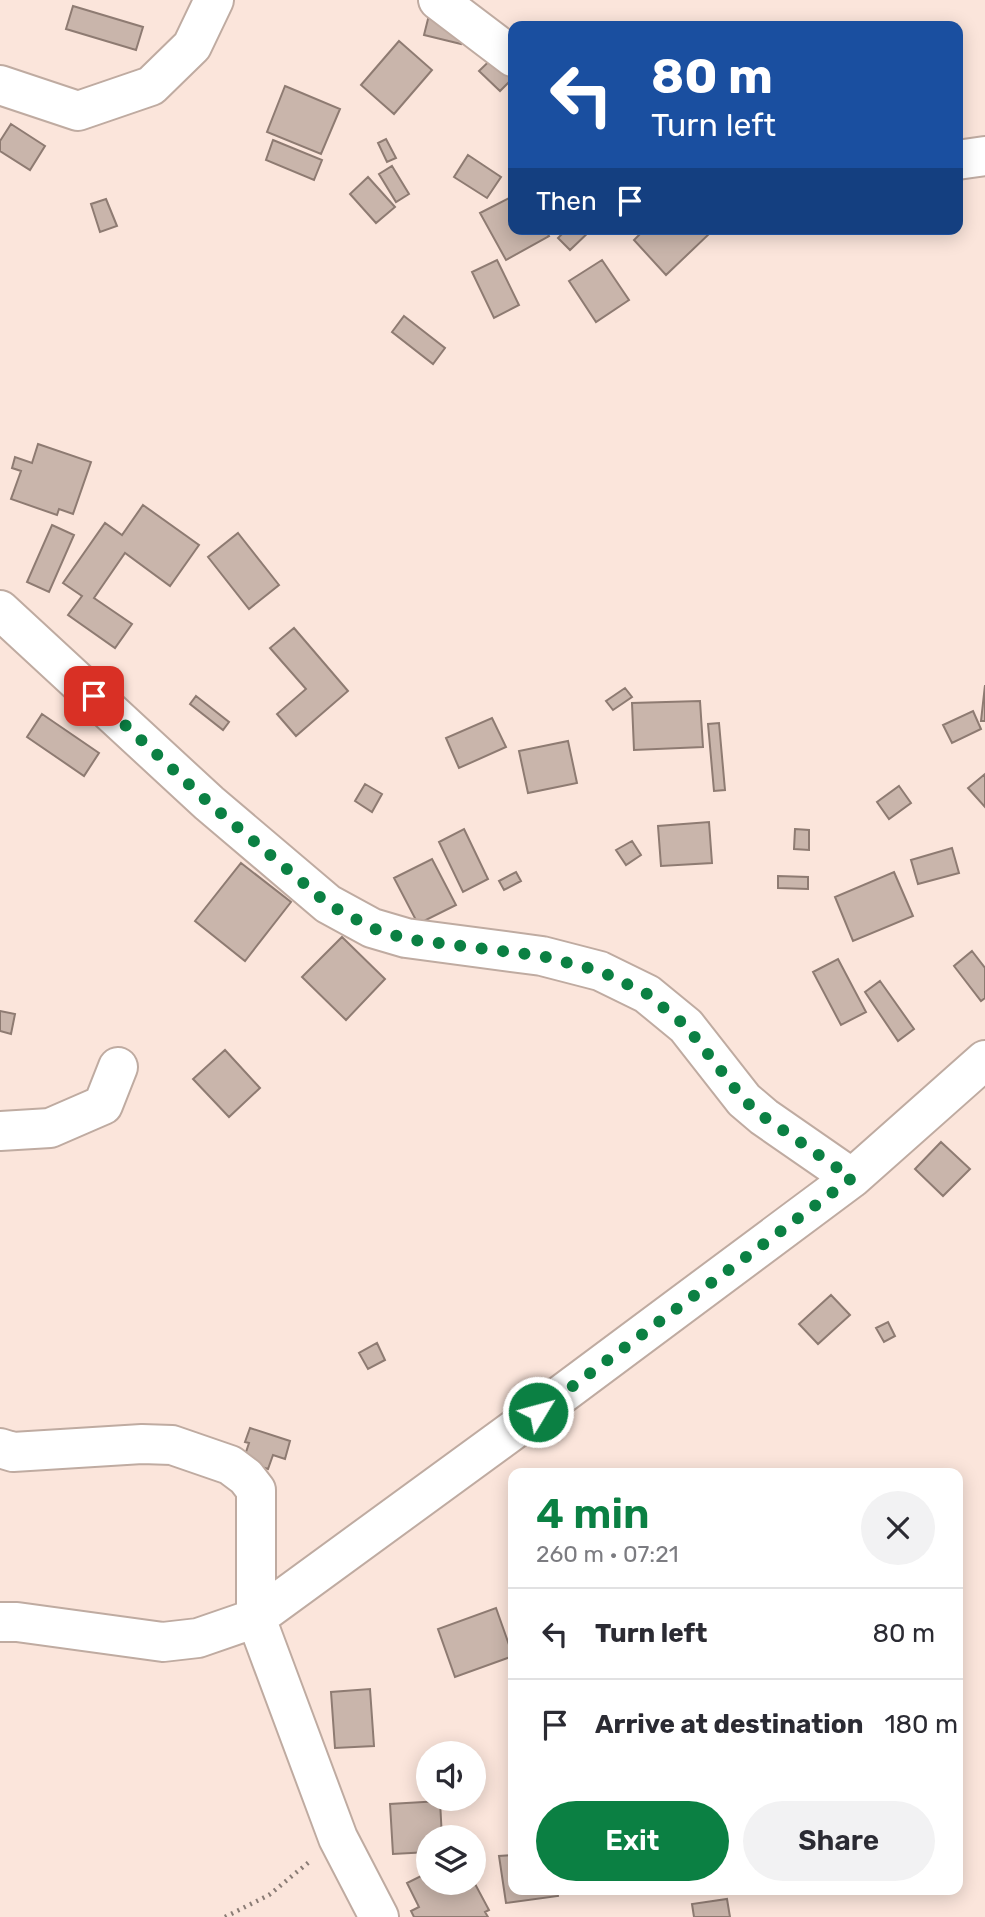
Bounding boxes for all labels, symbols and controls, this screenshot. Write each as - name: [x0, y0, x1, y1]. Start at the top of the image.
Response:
- text: 80 m: [651, 47, 773, 105]
- icon: left: [536, 49, 627, 140]
- text: Turn left: [651, 106, 776, 144]
- icon: arrive: [611, 182, 649, 220]
- text: Then: [536, 186, 597, 217]
- pin: [64, 666, 124, 726]
- icon: arrive: [75, 677, 113, 715]
- position arrow: [501, 1375, 575, 1449]
- text: 4 min: [536, 1489, 650, 1539]
- button: close: [861, 1491, 935, 1565]
- text: 260 m · 07:21: [536, 1540, 679, 1568]
- icon: left: [536, 1615, 574, 1653]
- text: Turn left: [595, 1618, 707, 1649]
- text: 80 m: [872, 1618, 935, 1649]
- icon: arrive: [536, 1706, 574, 1744]
- text: Arrive at destination: [595, 1709, 863, 1740]
- text: 180 m: [884, 1709, 958, 1740]
- map controls: [416, 1741, 486, 1895]
- button: sound: [416, 1741, 486, 1811]
- button: Exit: [536, 1801, 729, 1881]
- button: Share: [743, 1801, 935, 1881]
- button: layers: [416, 1825, 486, 1895]

